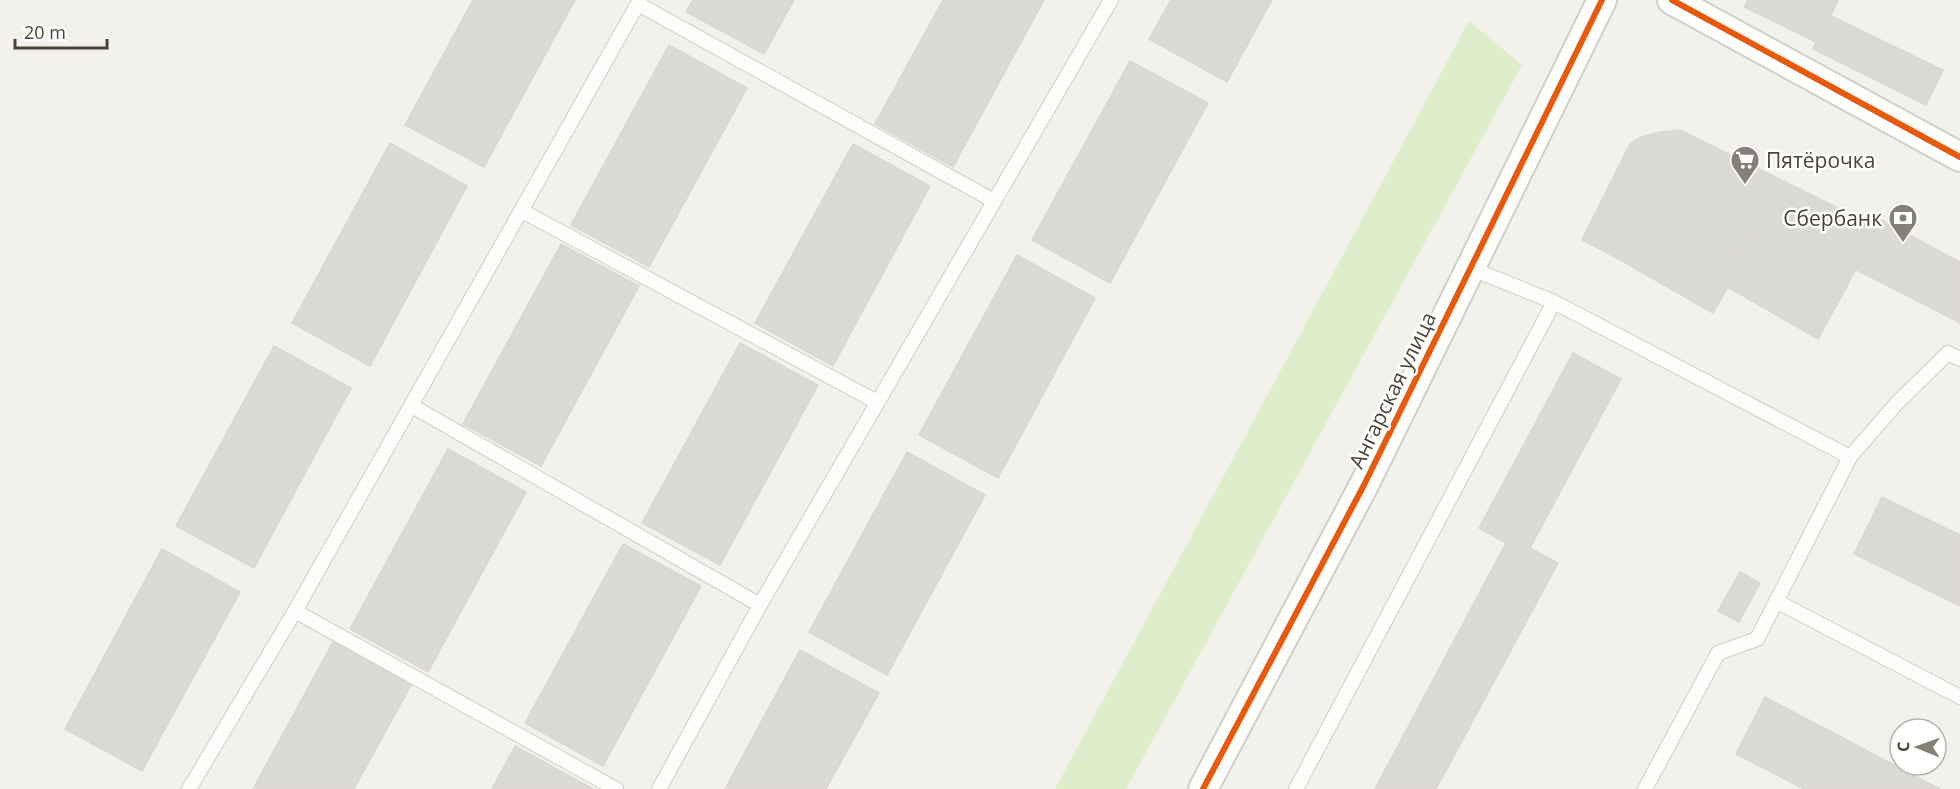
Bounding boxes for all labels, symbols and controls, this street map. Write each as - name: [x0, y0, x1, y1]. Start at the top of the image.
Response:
- scale bar: [15, 12, 106, 50]
- text: 20 m: [24, 20, 66, 44]
- supermarket icon: Пятёрочка: [1729, 144, 1761, 186]
- place label: Пятёрочка: [1766, 146, 1875, 174]
- bank icon: Сбербанк: [1887, 202, 1919, 244]
- place label: Сбербанк: [1783, 204, 1882, 232]
- street label: Ангарская улица: [1342, 307, 1442, 473]
- north arrow: [1888, 717, 1948, 777]
- text: С: [1892, 741, 1914, 752]

